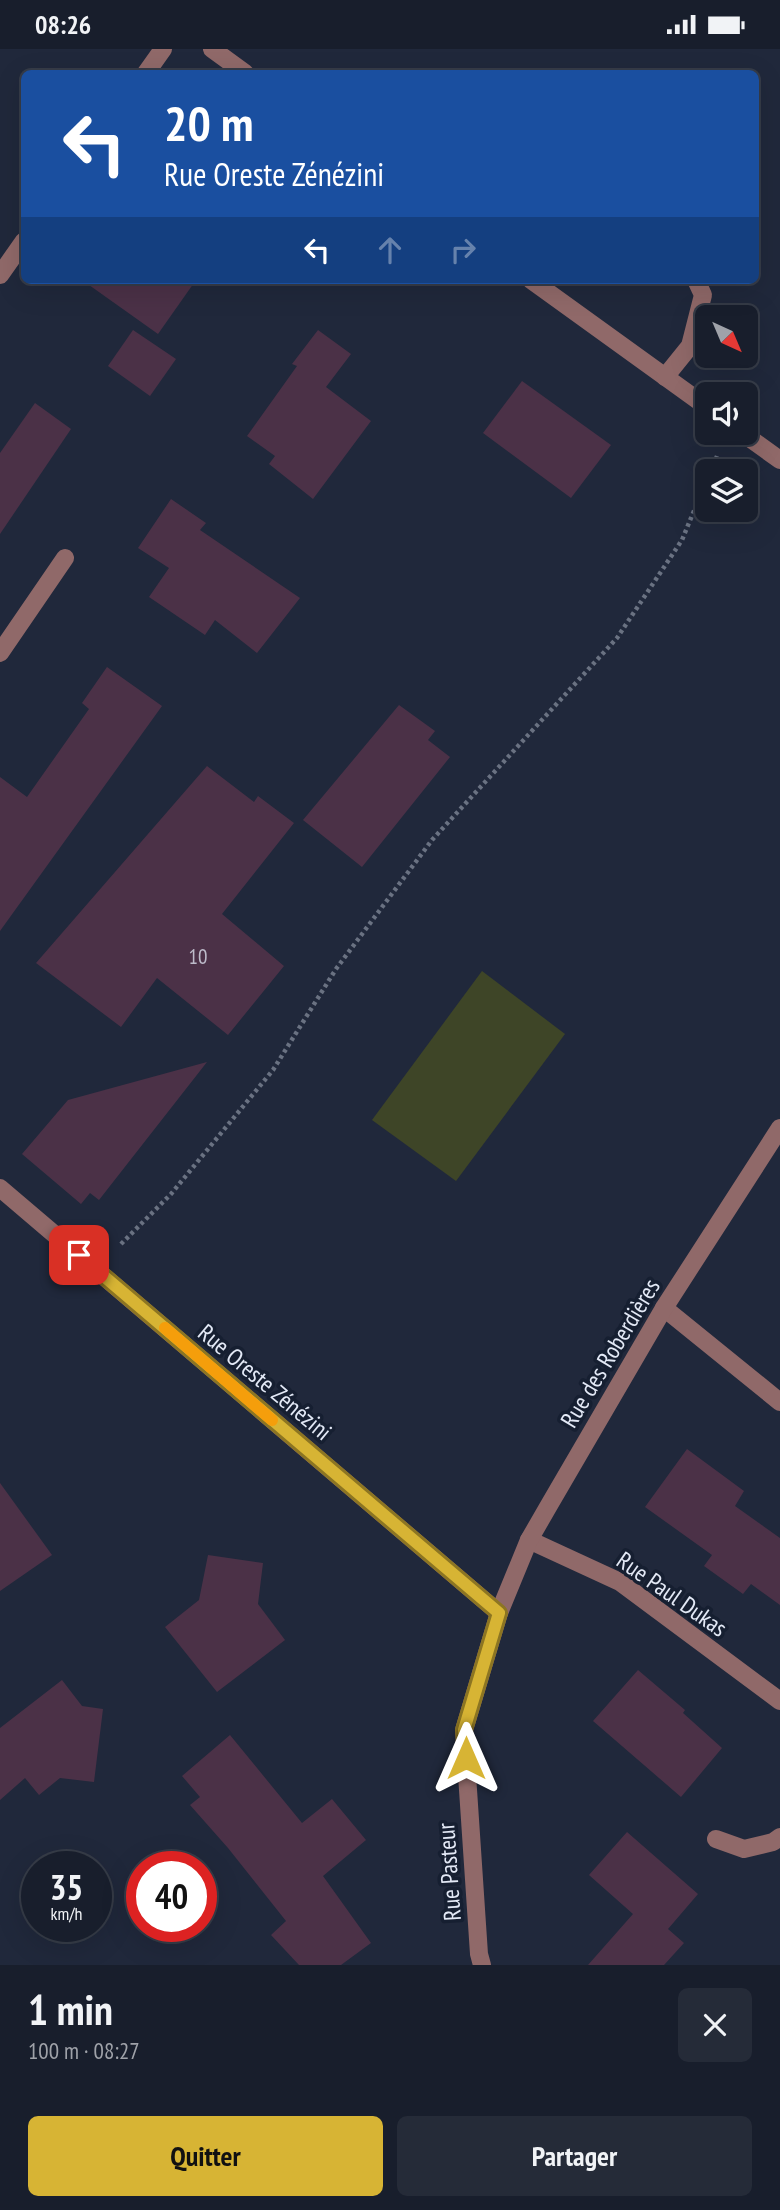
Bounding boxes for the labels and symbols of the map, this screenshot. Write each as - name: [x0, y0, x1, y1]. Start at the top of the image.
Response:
- north arrow: [695, 305, 758, 367]
- house number: 10: [189, 943, 207, 970]
- pin: [49, 1225, 109, 1285]
- street label: Rue des Roberdières: [553, 1273, 667, 1433]
- street label: Rue Oreste Zénézini: [192, 1317, 338, 1447]
- street label: Rue Paul Dukas: [611, 1545, 733, 1643]
- position arrow: [429, 1721, 503, 1795]
- street label: Rue Pasteur: [430, 1822, 468, 1922]
- speed limit sign: 40: [126, 1851, 217, 1942]

